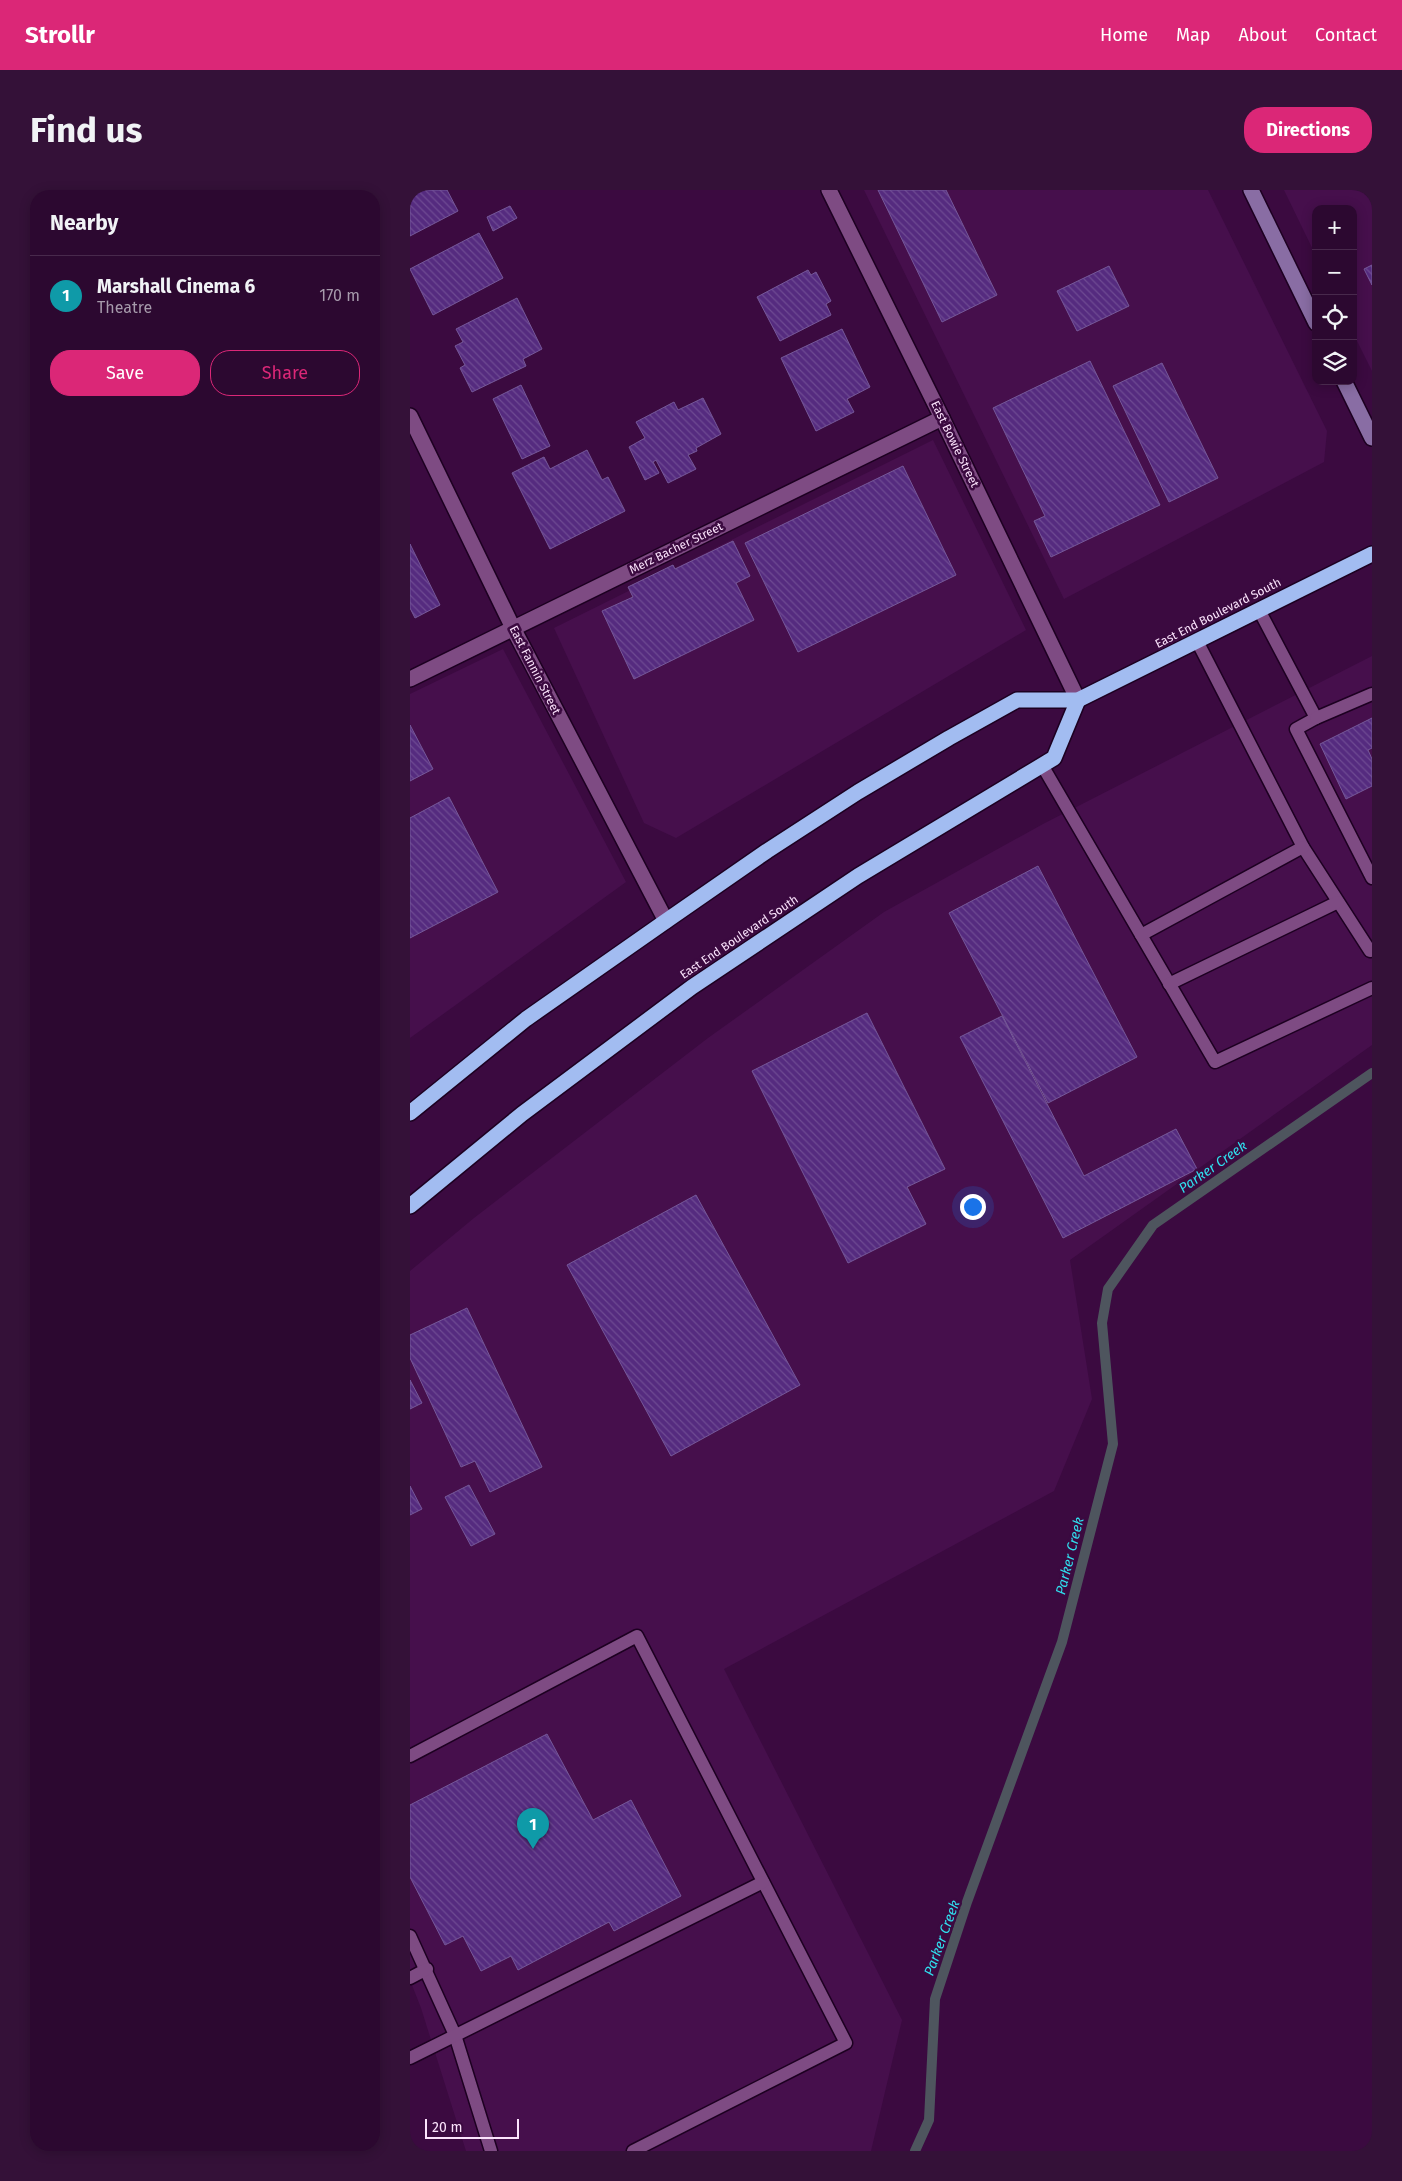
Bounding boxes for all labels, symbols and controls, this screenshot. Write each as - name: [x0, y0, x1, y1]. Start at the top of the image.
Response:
- text: Strollr: [25, 21, 95, 49]
- text: Home: [1100, 24, 1148, 46]
- text: Map: [1176, 24, 1210, 46]
- text: About: [1238, 24, 1287, 46]
- text: Contact: [1315, 24, 1377, 46]
- button: Directions: [1244, 107, 1372, 153]
- text: Find us: [30, 109, 142, 151]
- map controls: [1312, 205, 1357, 385]
- button: +: [1312, 205, 1357, 250]
- text: Nearby: [50, 210, 118, 236]
- button: −: [1312, 250, 1357, 295]
- text: Marshall Cinema 6: [97, 275, 255, 298]
- text: 1: [62, 286, 70, 305]
- text: 170 m: [319, 286, 360, 305]
- button: locate: [1312, 295, 1357, 340]
- text: Theatre: [97, 298, 152, 317]
- button: layers: [1312, 340, 1357, 385]
- button: Save: [50, 350, 200, 396]
- button: Share: [210, 350, 360, 396]
- street label: East Bowie Street: [928, 399, 982, 490]
- street label: Merz Bacher Street: [627, 519, 726, 577]
- street label: East End Boulevard South: [1153, 575, 1283, 651]
- street label: East Fannin Street: [507, 623, 564, 717]
- street label: East End Boulevard South: [677, 892, 801, 982]
- water label: Parker Creek: [1176, 1137, 1251, 1197]
- your location: [960, 1194, 986, 1220]
- water label: Parker Creek: [1052, 1515, 1088, 1597]
- pin: 1: [517, 1808, 549, 1849]
- water label: Parker Creek: [920, 1898, 964, 1978]
- scale bar: [425, 2116, 519, 2139]
- text: 20 m: [432, 2119, 462, 2136]

